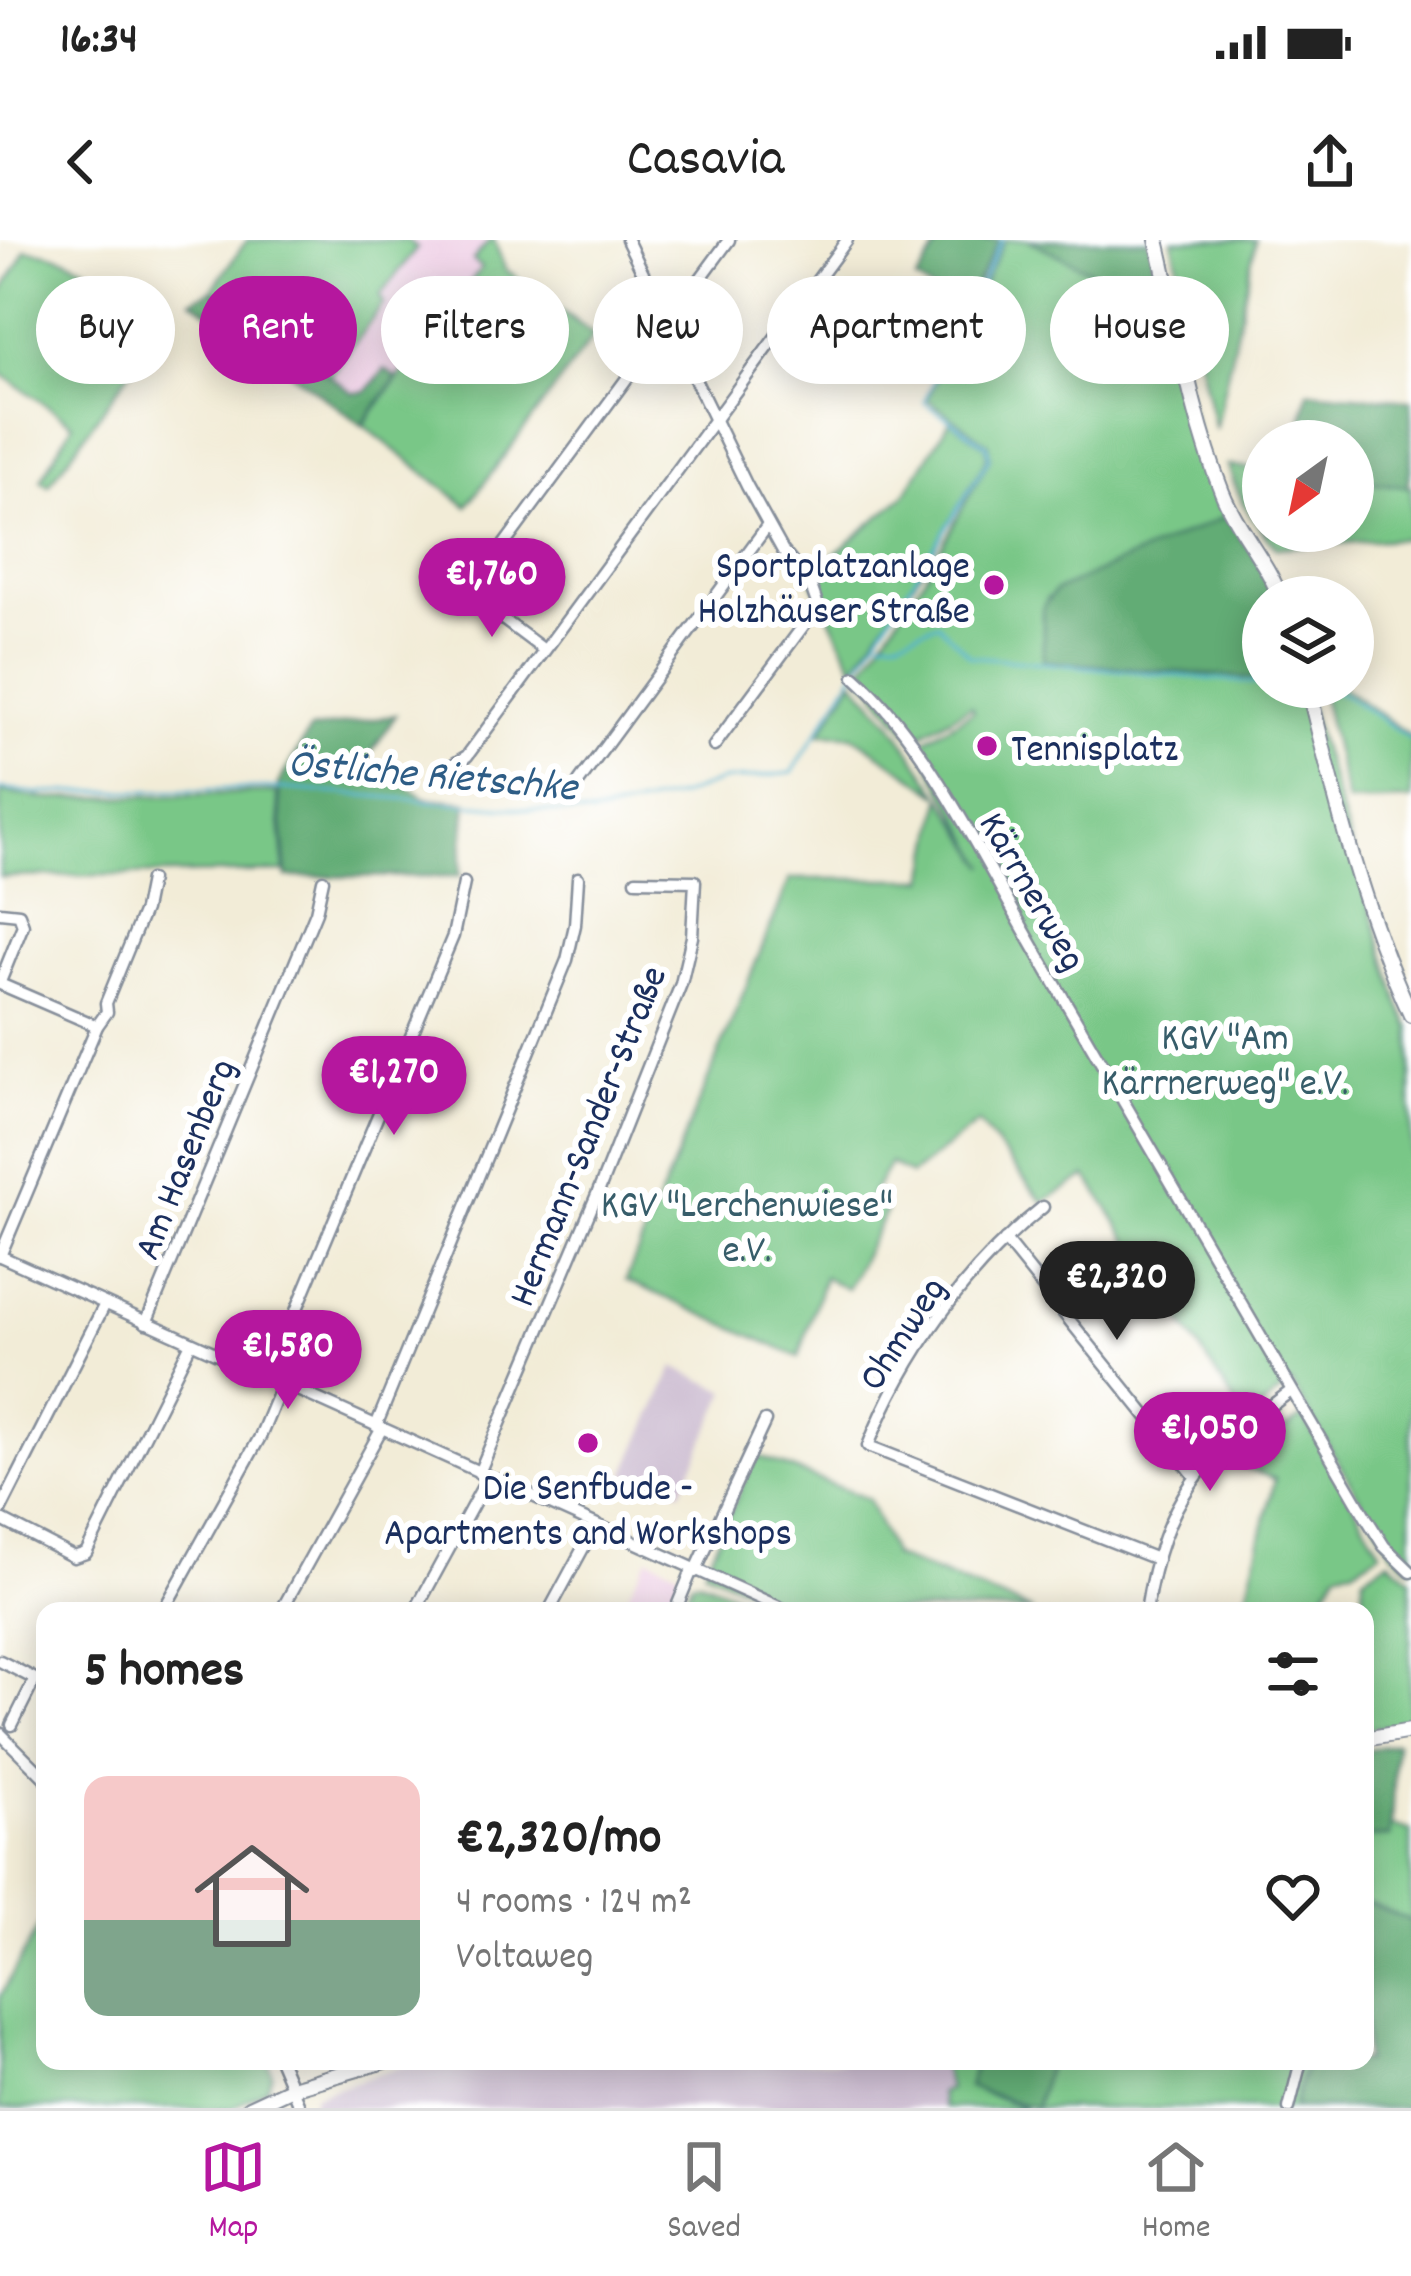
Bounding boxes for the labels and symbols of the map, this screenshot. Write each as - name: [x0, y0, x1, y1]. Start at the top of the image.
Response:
- north arrow: [1242, 420, 1374, 552]
- pin: €1,760: [394, 538, 590, 640]
- place label: Sportplatzanlage Holzhäuser Straße: [697, 542, 970, 642]
- marker: Sportplatzanlage Holzhäuser Straße: [981, 572, 1007, 598]
- place label: Tennisplatz: [1011, 725, 1178, 780]
- marker: Tennisplatz: [974, 733, 1000, 759]
- water label: Östliche Rietschke: [286, 736, 582, 822]
- street label: Kärrnerweg: [962, 804, 1097, 983]
- street label: Hermann-Sander-Straße: [498, 959, 684, 1316]
- park label: KGV "Am Kärrnerweg" e.V.: [1101, 1014, 1349, 1114]
- pin: €1,270: [296, 1036, 492, 1138]
- street label: Am Hasenberg: [123, 1052, 253, 1269]
- park label: KGV "Lerchenwiese" e.V.: [601, 1181, 893, 1281]
- pin: €2,320: [1019, 1241, 1215, 1343]
- street label: Ohmweg: [848, 1268, 963, 1404]
- pin: €1,580: [190, 1310, 386, 1412]
- pin: €1,050: [1112, 1392, 1308, 1494]
- marker: Die Senfbude - Apartments and Workshops: [575, 1430, 601, 1456]
- place label: Die Senfbude - Apartments and Workshops: [384, 1464, 792, 1564]

